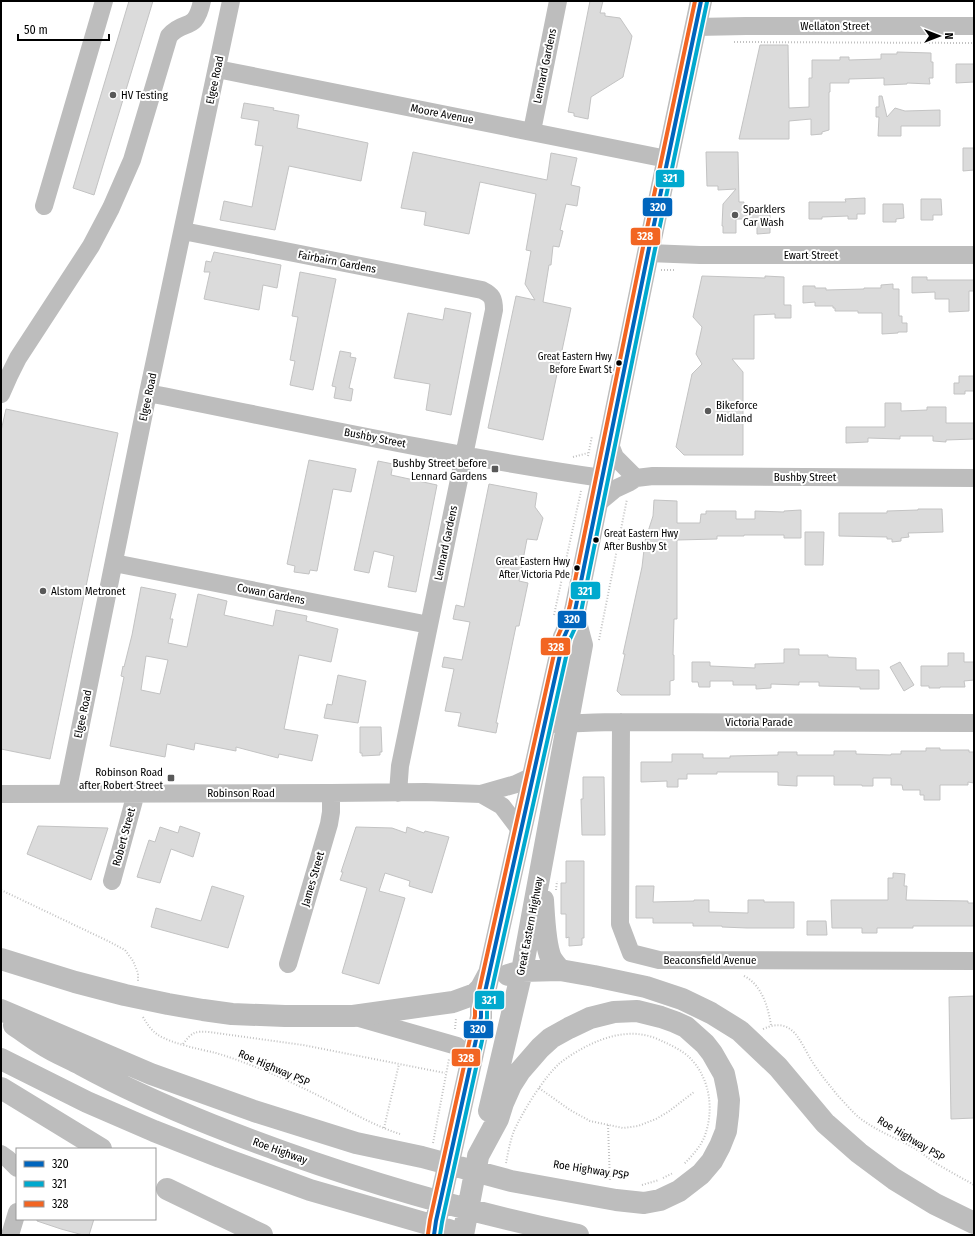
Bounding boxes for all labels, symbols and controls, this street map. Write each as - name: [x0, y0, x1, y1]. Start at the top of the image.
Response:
- scale bar: [18, 16, 109, 42]
- north arrow: [919, 16, 959, 56]
- street label: Wellaton Street: [800, 20, 870, 33]
- text: 50 m: [24, 23, 48, 37]
- street label: Lennard Gardens: [531, 27, 559, 105]
- text: N: [942, 33, 955, 39]
- street label: Elgee Road: [204, 55, 226, 105]
- place label: HV Testing: [121, 89, 169, 102]
- marker: HV Testing: [108, 90, 118, 100]
- street label: Moore Avenue: [409, 102, 475, 126]
- line badge: 321: [655, 169, 685, 188]
- text: 321: [662, 172, 677, 185]
- line badge: 320: [642, 197, 673, 217]
- text: 320: [649, 201, 666, 214]
- place label: Sparklers Car Wash: [743, 203, 786, 229]
- marker: Sparklers Car Wash: [730, 210, 740, 220]
- line badge: 328: [630, 227, 661, 246]
- text: 328: [636, 230, 653, 243]
- street label: Fairbairn Gardens: [297, 248, 377, 276]
- street label: Ewart Street: [784, 249, 839, 262]
- place label: Great Eastern Hwy Before Ewart St: [538, 351, 613, 376]
- marker: Great Eastern Hwy Before Ewart St: [614, 358, 624, 368]
- street label: Elgee Road: [137, 372, 159, 422]
- place label: Bikeforce Midland: [716, 399, 758, 425]
- marker: Bikeforce Midland: [703, 406, 713, 416]
- street label: Bushby Street: [343, 426, 407, 450]
- place label: Bushby Street before Lennard Gardens: [393, 457, 487, 483]
- marker: Bushby Street before Lennard Gardens: [490, 464, 500, 474]
- street label: Bushby Street: [774, 471, 837, 484]
- street label: Lennard Gardens: [432, 504, 460, 582]
- place label: Great Eastern Hwy After Bushby St: [604, 528, 679, 553]
- marker: Great Eastern Hwy After Bushby St: [591, 535, 601, 545]
- place label: Great Eastern Hwy After Victoria Pde: [496, 556, 571, 581]
- marker: Great Eastern Hwy After Victoria Pde: [572, 563, 582, 573]
- street label: Cowan Gardens: [236, 581, 306, 607]
- line badge: 321: [570, 581, 601, 600]
- place label: Alstom Metronet: [51, 585, 126, 598]
- text: 321: [577, 585, 592, 598]
- marker: Alstom Metronet: [38, 586, 48, 596]
- line badge: 320: [557, 610, 587, 629]
- text: 320: [563, 613, 580, 626]
- line badge: 328: [540, 637, 571, 656]
- text: 328: [547, 641, 564, 654]
- street label: Elgee Road: [72, 689, 94, 739]
- street label: Victoria Parade: [725, 716, 793, 729]
- place label: Robinson Road after Robert Street: [79, 766, 163, 792]
- marker: Robinson Road after Robert Street: [166, 773, 176, 783]
- street label: Robinson Road: [207, 787, 275, 800]
- street label: Robert Street: [110, 806, 138, 868]
- street label: James Street: [299, 850, 327, 908]
- street label: Great Eastern Highway: [514, 875, 546, 977]
- street label: Beaconsfield Avenue: [663, 954, 757, 967]
- line badge: 321: [474, 990, 505, 1010]
- text: 321: [481, 994, 496, 1007]
- line badge: 320: [463, 1020, 494, 1039]
- text: 320: [469, 1023, 486, 1036]
- street label: Roe Highway PSP: [236, 1047, 312, 1089]
- line badge: 328: [451, 1048, 481, 1067]
- text: 328: [457, 1052, 474, 1065]
- street label: Roe Highway PSP: [875, 1114, 947, 1164]
- street label: Roe Highway: [251, 1135, 309, 1167]
- legend: [16, 1148, 156, 1220]
- text: 320: [52, 1157, 69, 1171]
- street label: Roe Highway PSP: [552, 1158, 630, 1182]
- text: 321: [52, 1177, 67, 1191]
- text: 328: [52, 1197, 69, 1211]

